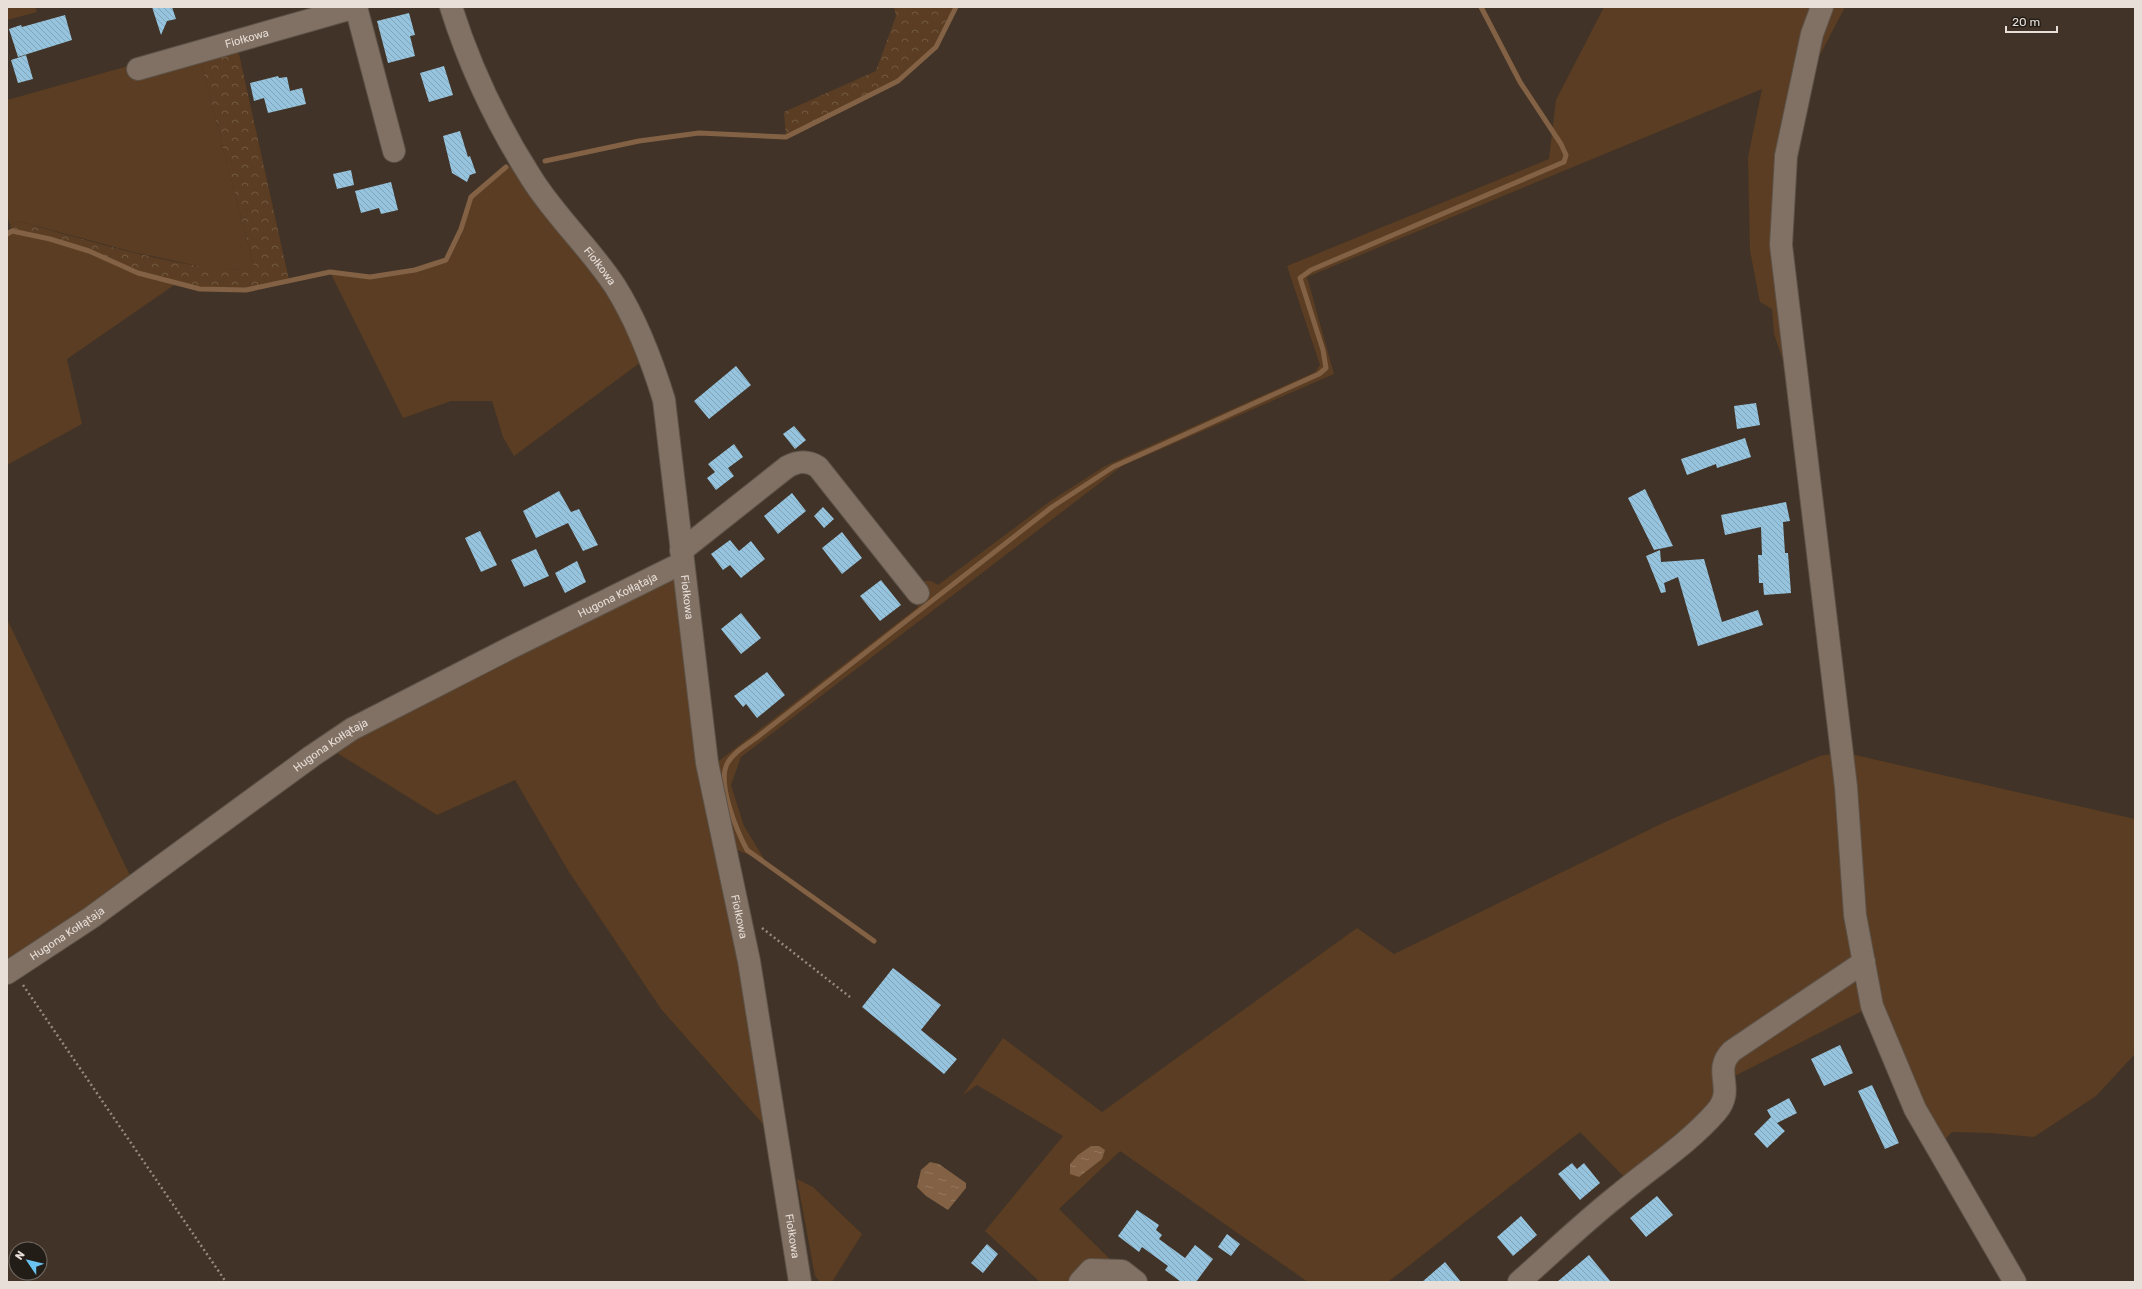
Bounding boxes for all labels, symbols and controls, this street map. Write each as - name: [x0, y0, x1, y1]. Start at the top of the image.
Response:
- scale bar: [2006, 8, 2057, 34]
- text: 20 m: [2012, 15, 2040, 29]
- street label: Fiołkowa: [223, 26, 270, 50]
- street label: Fiołkowa: [581, 244, 619, 287]
- street label: Hugona Kołłątaja: [576, 570, 659, 620]
- street label: Fiołkowa: [678, 574, 696, 620]
- street label: Hugona Kołłątaja: [290, 716, 370, 774]
- street label: Fiołkowa: [729, 893, 751, 940]
- street label: Hugona Kołłątaja: [27, 904, 107, 963]
- street label: Fiołkowa: [783, 1213, 803, 1259]
- north arrow: [8, 1241, 48, 1281]
- text: N: [13, 1249, 28, 1263]

